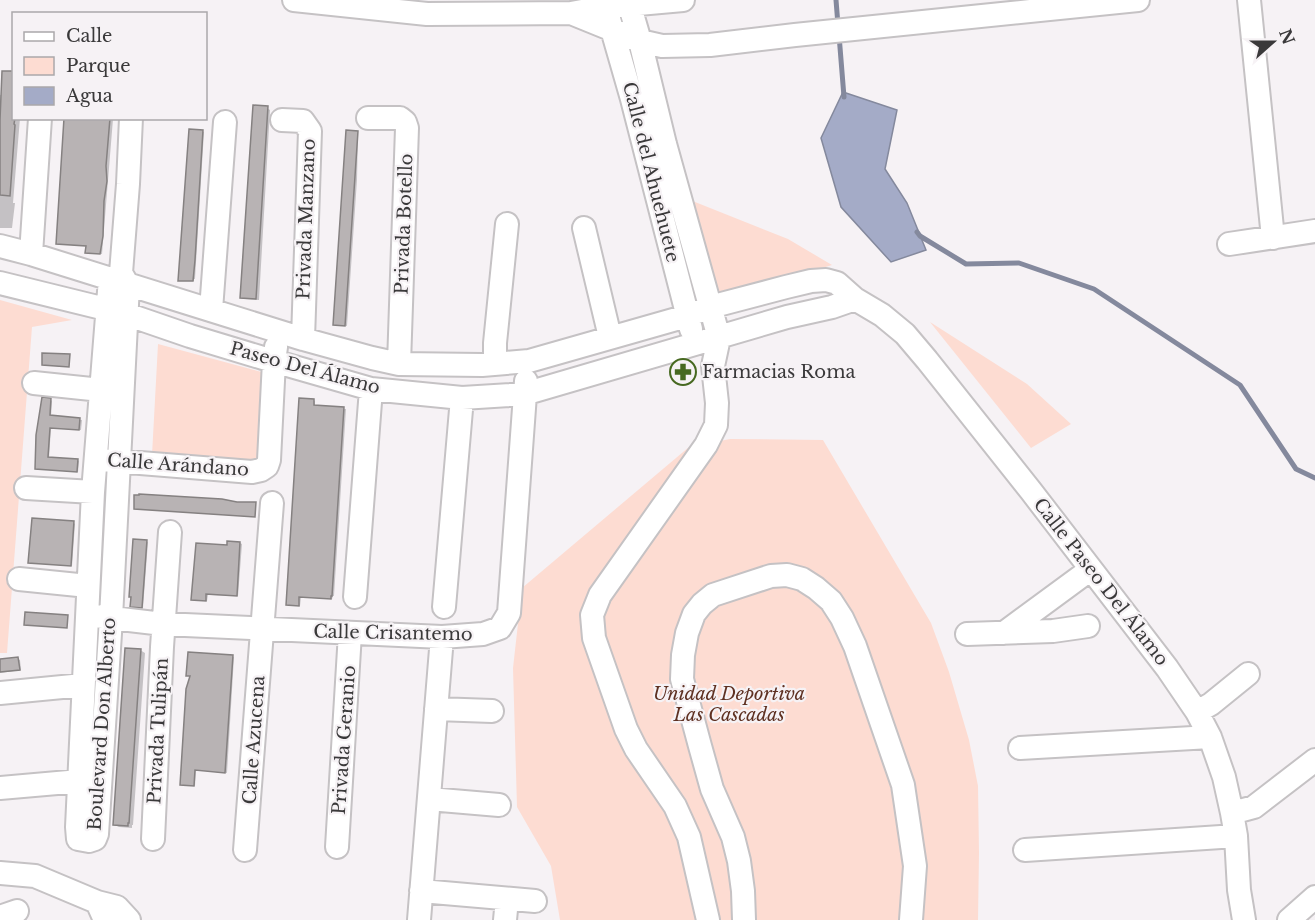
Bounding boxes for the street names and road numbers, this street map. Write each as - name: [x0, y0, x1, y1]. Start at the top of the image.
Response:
- street label: Calle del Ahuehuete: [618, 80, 684, 264]
- street label: Privada Manzano: [292, 138, 320, 300]
- street label: Privada Botello: [391, 153, 417, 295]
- street label: Paseo Del Álamo: [227, 336, 383, 399]
- street label: Calle Arándano: [106, 449, 250, 481]
- street label: Calle Paseo Del Álamo: [1029, 493, 1174, 670]
- street label: Boulevard Don Alberto: [84, 617, 120, 831]
- street label: Calle Crisantemo: [313, 621, 473, 645]
- street label: Privada Tulipán: [143, 657, 173, 805]
- street label: Privada Geranio: [328, 665, 360, 815]
- street label: Calle Azucena: [239, 675, 269, 805]

